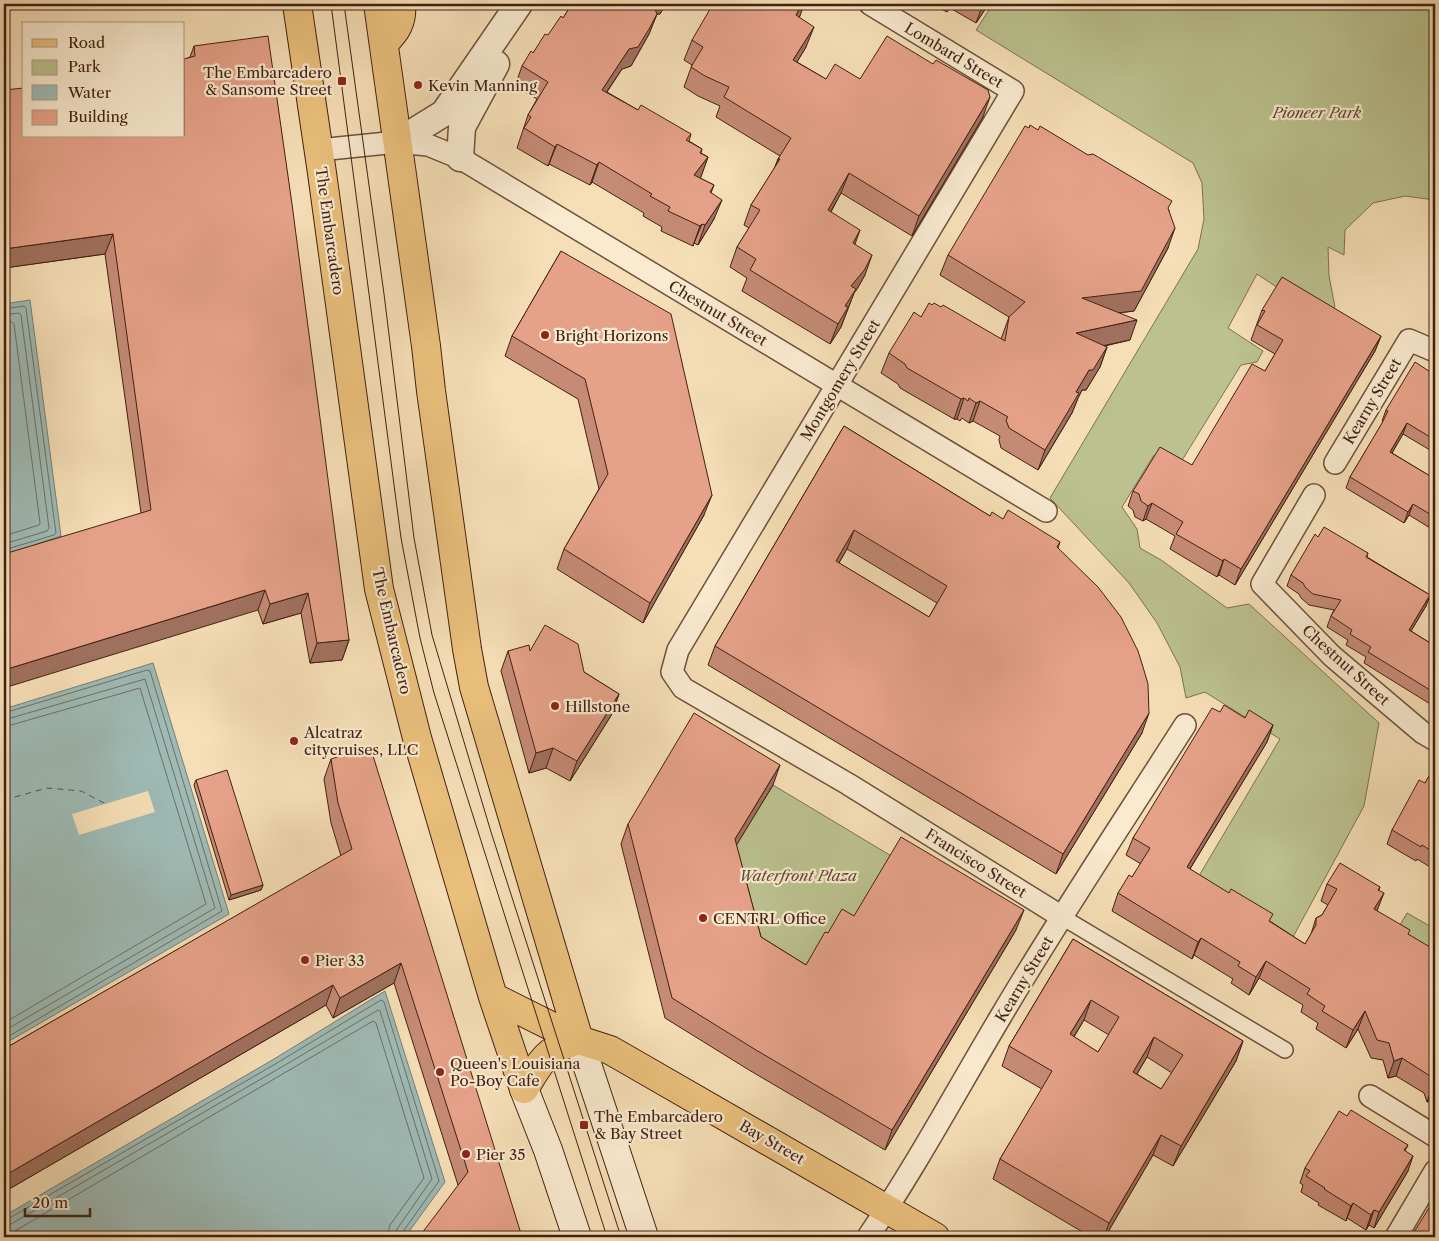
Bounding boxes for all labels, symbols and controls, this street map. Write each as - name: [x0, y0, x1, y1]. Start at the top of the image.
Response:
- street label: Lombard Street: [901, 18, 1007, 92]
- legend: [22, 22, 185, 138]
- text: Road: [68, 33, 105, 52]
- text: Park: [68, 57, 102, 76]
- place label: The Embarcadero & Sansome Street: [203, 63, 333, 99]
- marker: The Embarcadero & Sansome Street: [336, 75, 348, 87]
- place label: Kevin Manning: [428, 76, 537, 95]
- marker: Kevin Manning: [412, 79, 424, 91]
- text: Water: [67, 83, 112, 102]
- park label: Pioneer Park: [1272, 103, 1362, 122]
- text: Building: [68, 107, 128, 126]
- street label: The Embarcadero: [312, 166, 348, 296]
- street label: Chestnut Street: [665, 276, 771, 350]
- street label: Montgomery Street: [796, 315, 884, 444]
- place label: Bright Horizons: [555, 326, 668, 345]
- marker: Bright Horizons: [539, 329, 551, 341]
- street label: Kearny Street: [1339, 354, 1406, 448]
- street label: The Embarcadero: [368, 566, 416, 696]
- street label: Chestnut Street: [1298, 621, 1394, 710]
- place label: Hillstone: [565, 697, 630, 716]
- marker: Hillstone: [549, 700, 561, 712]
- place label: Alcatraz citycruises, LLC: [303, 723, 418, 759]
- marker: Alcatraz citycruises, LLC: [288, 735, 300, 747]
- street label: Francisco Street: [922, 824, 1031, 902]
- park label: Waterfront Plaza: [739, 866, 857, 885]
- place label: CENTRL Office: [713, 909, 826, 928]
- marker: CENTRL Office: [697, 912, 709, 924]
- street label: Kearny Street: [991, 932, 1058, 1026]
- place label: Pier 33: [315, 951, 364, 970]
- marker: Pier 33: [299, 954, 311, 966]
- place label: Queen's Louisiana Po-Boy Cafe: [450, 1054, 581, 1090]
- marker: Queen's Louisiana Po-Boy Cafe: [434, 1066, 446, 1078]
- place label: The Embarcadero & Bay Street: [594, 1107, 723, 1143]
- street label: Bay Street: [736, 1116, 809, 1169]
- marker: The Embarcadero & Bay Street: [578, 1119, 590, 1131]
- place label: Pier 35: [476, 1145, 525, 1164]
- marker: Pier 35: [460, 1148, 472, 1160]
- scale bar: [25, 1186, 90, 1218]
- text: 20 m: [32, 1193, 68, 1212]

